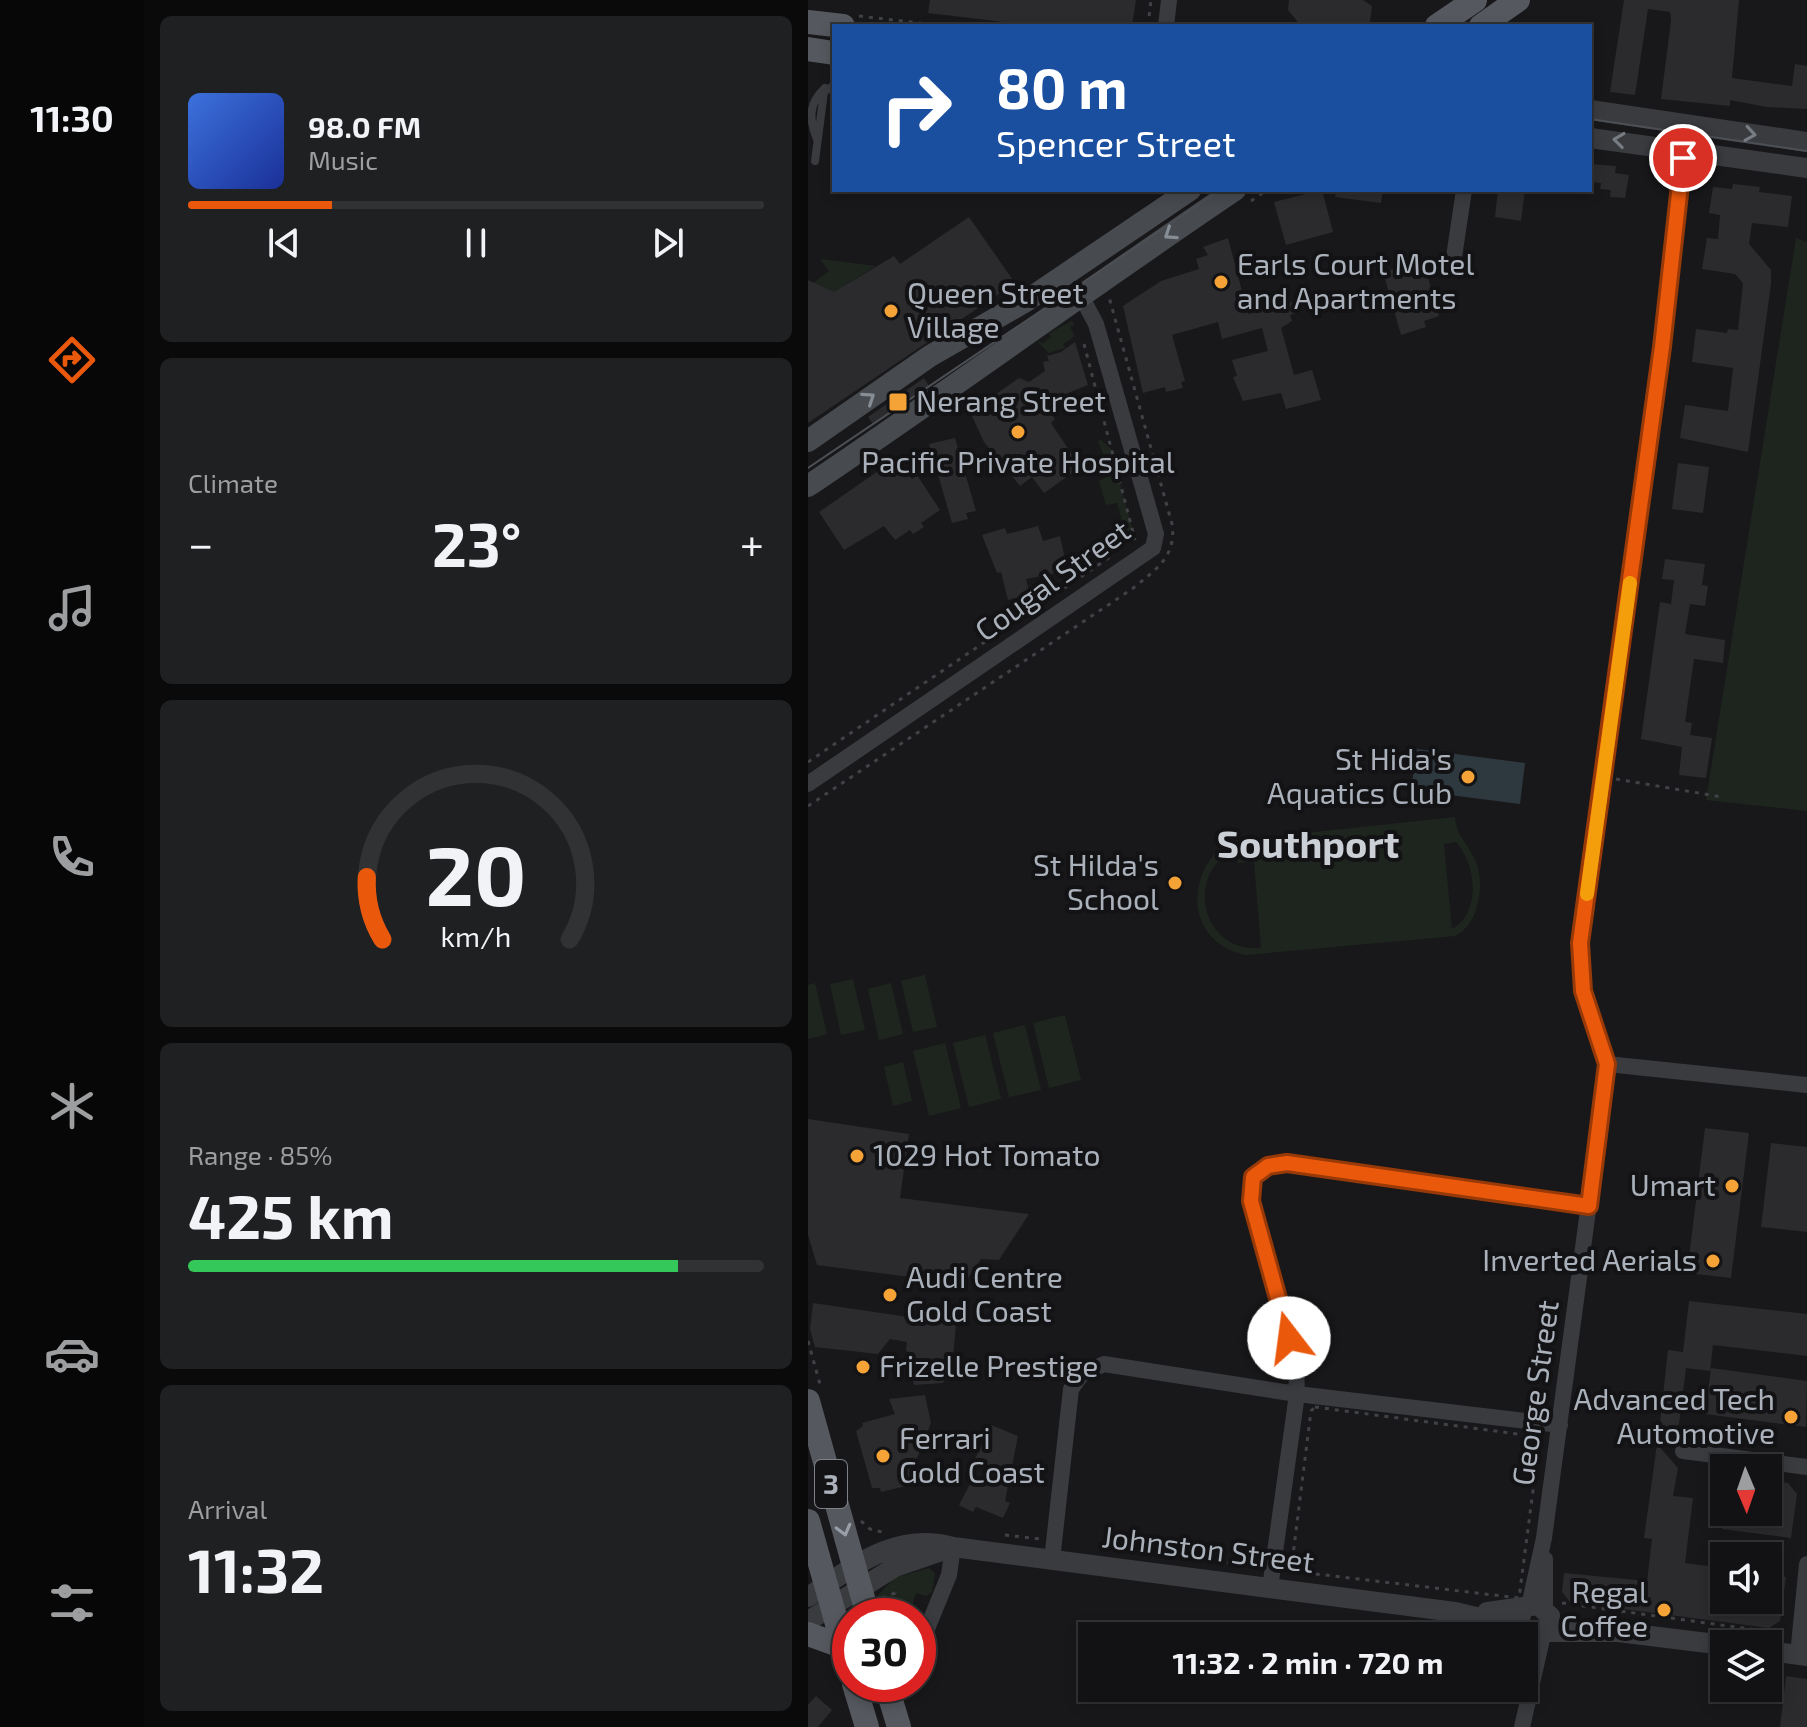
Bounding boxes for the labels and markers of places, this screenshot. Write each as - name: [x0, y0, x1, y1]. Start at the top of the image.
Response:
- pin: [1649, 124, 1717, 192]
- place label: Earls Court Motel and Apartments: [1237, 245, 1474, 315]
- marker: Earls Court Motel and Apartments: [1212, 273, 1230, 291]
- place label: Queen Street Village: [907, 274, 1084, 344]
- marker: Queen Street Village: [882, 302, 900, 320]
- place label: Nerang Street: [916, 382, 1106, 418]
- marker: Nerang Street: [887, 391, 909, 413]
- marker: Pacific Private Hospital: [1009, 423, 1027, 441]
- place label: Pacific Private Hospital: [861, 443, 1175, 479]
- place label: St Hida's Aquatics Club: [1267, 740, 1452, 810]
- marker: St Hida's Aquatics Club: [1459, 768, 1477, 786]
- place label: St Hilda's School: [1033, 846, 1159, 916]
- marker: St Hilda's School: [1166, 874, 1184, 892]
- place label: 1029 Hot Tomato: [873, 1136, 1101, 1172]
- marker: 1029 Hot Tomato: [848, 1147, 866, 1165]
- place label: Umart: [1630, 1166, 1716, 1202]
- marker: Umart: [1723, 1177, 1741, 1195]
- place label: Inverted Aerials: [1482, 1241, 1697, 1277]
- marker: Inverted Aerials: [1704, 1252, 1722, 1270]
- place label: Audi Centre Gold Coast: [906, 1258, 1063, 1328]
- marker: Audi Centre Gold Coast: [881, 1286, 899, 1304]
- place label: Frizelle Prestige: [879, 1347, 1098, 1383]
- marker: Frizelle Prestige: [854, 1358, 872, 1376]
- place label: Advanced Tech Automotive: [1573, 1380, 1775, 1450]
- marker: Advanced Tech Automotive: [1782, 1408, 1800, 1426]
- place label: Ferrari Gold Coast: [899, 1419, 1045, 1489]
- marker: Ferrari Gold Coast: [874, 1447, 892, 1465]
- place label: Regal Coffee: [1561, 1573, 1648, 1643]
- marker: Regal Coffee: [1655, 1601, 1673, 1619]

